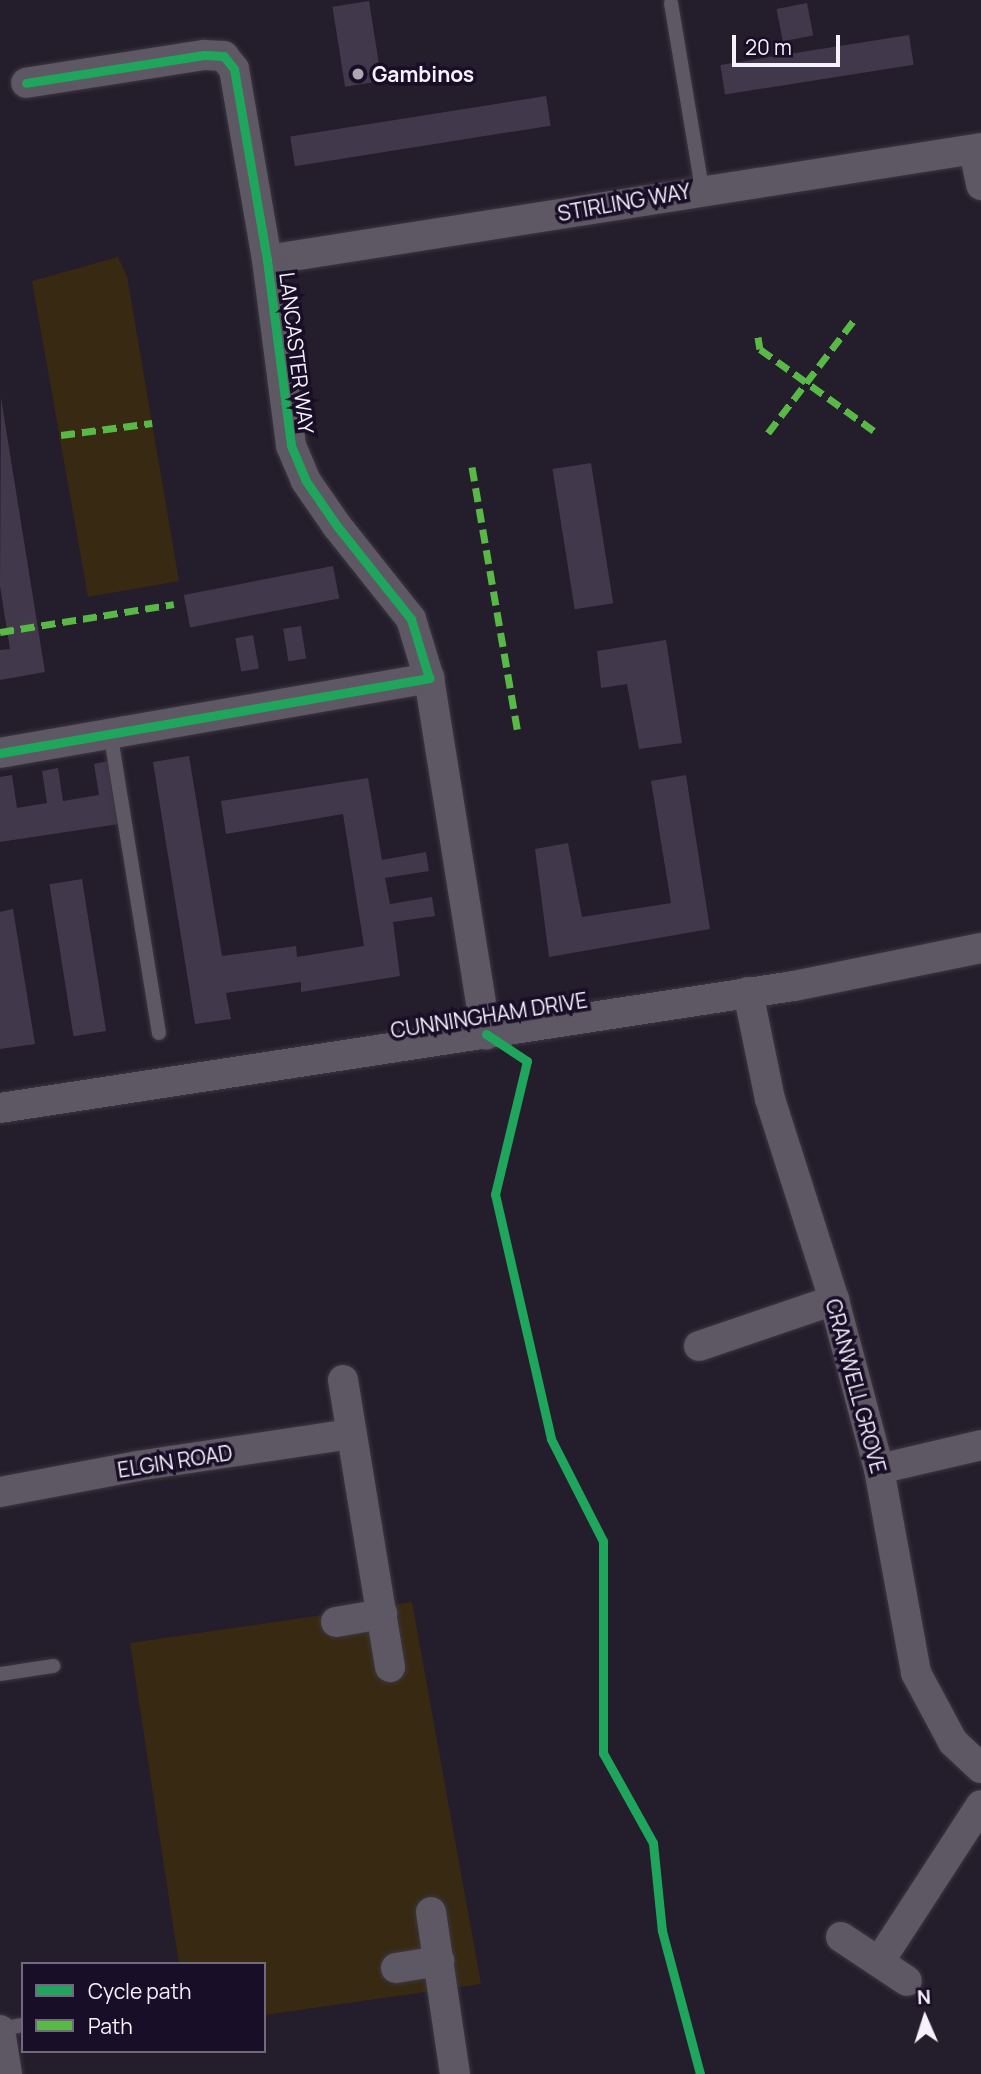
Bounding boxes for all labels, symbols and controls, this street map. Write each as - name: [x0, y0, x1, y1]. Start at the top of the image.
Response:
- scale bar: [736, 21, 844, 65]
- text: 20 m: [745, 33, 792, 61]
- place label: Gambinos: [372, 61, 474, 87]
- marker: Gambinos: [350, 66, 366, 82]
- street label: STIRLING WAY: [556, 178, 692, 226]
- street label: LANCASTER WAY: [275, 271, 319, 435]
- street label: CUNNINGHAM DRIVE: [389, 987, 589, 1043]
- street label: CRANWELL GROVE: [820, 1296, 892, 1476]
- street label: ELGIN ROAD: [116, 1439, 234, 1483]
- legend: [21, 1962, 266, 2053]
- text: Cycle path: [88, 1977, 191, 2005]
- north arrow: [890, 1983, 960, 2053]
- text: N: [916, 1984, 931, 2010]
- text: Path: [88, 2012, 133, 2040]

